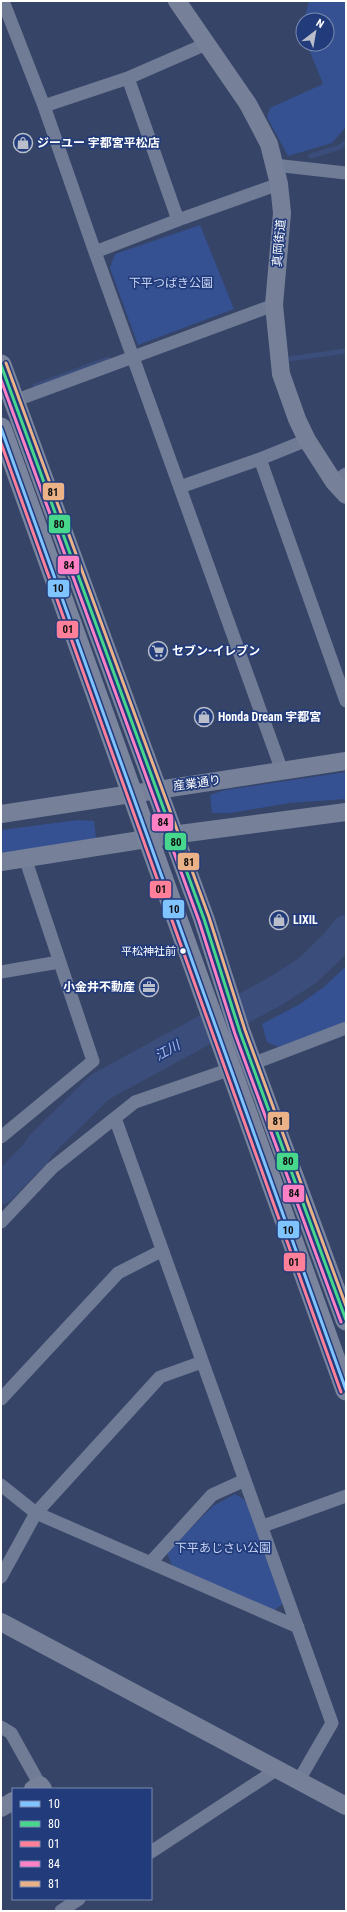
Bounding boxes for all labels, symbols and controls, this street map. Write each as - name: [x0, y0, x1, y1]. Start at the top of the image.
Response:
- north arrow: [295, 12, 335, 52]
- text: N: [314, 17, 326, 31]
- shop icon: ジーユー 宇都宮平松店: [12, 132, 34, 154]
- place label: ジーユー 宇都宮平松店: [37, 136, 160, 150]
- street label: 真岡街道: [270, 218, 288, 268]
- park label: 下平つばき公園: [129, 276, 213, 290]
- line badge: 81: [42, 482, 65, 501]
- text: 81: [47, 486, 59, 499]
- line badge: 80: [48, 514, 71, 534]
- text: 80: [53, 518, 65, 531]
- line badge: 84: [57, 555, 80, 575]
- text: 84: [63, 559, 75, 572]
- line badge: 10: [47, 579, 70, 598]
- text: 10: [52, 582, 64, 595]
- line badge: 01: [56, 620, 79, 639]
- text: 01: [62, 623, 74, 636]
- supermarket icon: セブン-イレブン: [147, 640, 169, 662]
- place label: セブン-イレブン: [172, 644, 260, 658]
- shop icon: Honda Dream 宇都宮: [193, 706, 215, 728]
- place label: Honda Dream 宇都宮: [218, 710, 321, 724]
- street label: 産業通り: [172, 773, 222, 793]
- line badge: 84: [151, 813, 174, 832]
- text: 84: [157, 816, 169, 829]
- line badge: 80: [164, 832, 187, 851]
- text: 80: [170, 836, 182, 849]
- line badge: 81: [177, 852, 200, 871]
- text: 81: [183, 856, 195, 869]
- line badge: 01: [149, 880, 172, 899]
- text: 01: [155, 883, 167, 896]
- line badge: 10: [162, 899, 185, 919]
- text: 10: [168, 903, 180, 916]
- shop icon: LIXIL: [268, 909, 290, 931]
- place label: LIXIL: [293, 913, 318, 927]
- place label: 平松神社前: [121, 945, 176, 958]
- marker: 平松神社前: [178, 946, 188, 956]
- office icon: 小金井不動産: [138, 976, 160, 998]
- place label: 小金井不動産: [63, 980, 135, 994]
- water label: 江川: [152, 1037, 184, 1063]
- line badge: 81: [267, 1111, 290, 1131]
- text: 81: [272, 1115, 284, 1128]
- line badge: 80: [276, 1152, 299, 1171]
- text: 80: [282, 1155, 294, 1168]
- line badge: 84: [282, 1184, 305, 1203]
- text: 84: [288, 1187, 300, 1200]
- line badge: 10: [277, 1220, 300, 1239]
- text: 10: [282, 1224, 294, 1237]
- line badge: 01: [283, 1252, 306, 1272]
- text: 01: [288, 1256, 300, 1269]
- park label: 下平あじさい公園: [175, 1541, 271, 1555]
- legend: [12, 1788, 152, 1900]
- text: 10: [48, 1797, 60, 1811]
- text: 80: [48, 1817, 60, 1831]
- text: 01: [48, 1837, 60, 1851]
- text: 84: [48, 1857, 60, 1871]
- text: 81: [48, 1877, 60, 1891]

